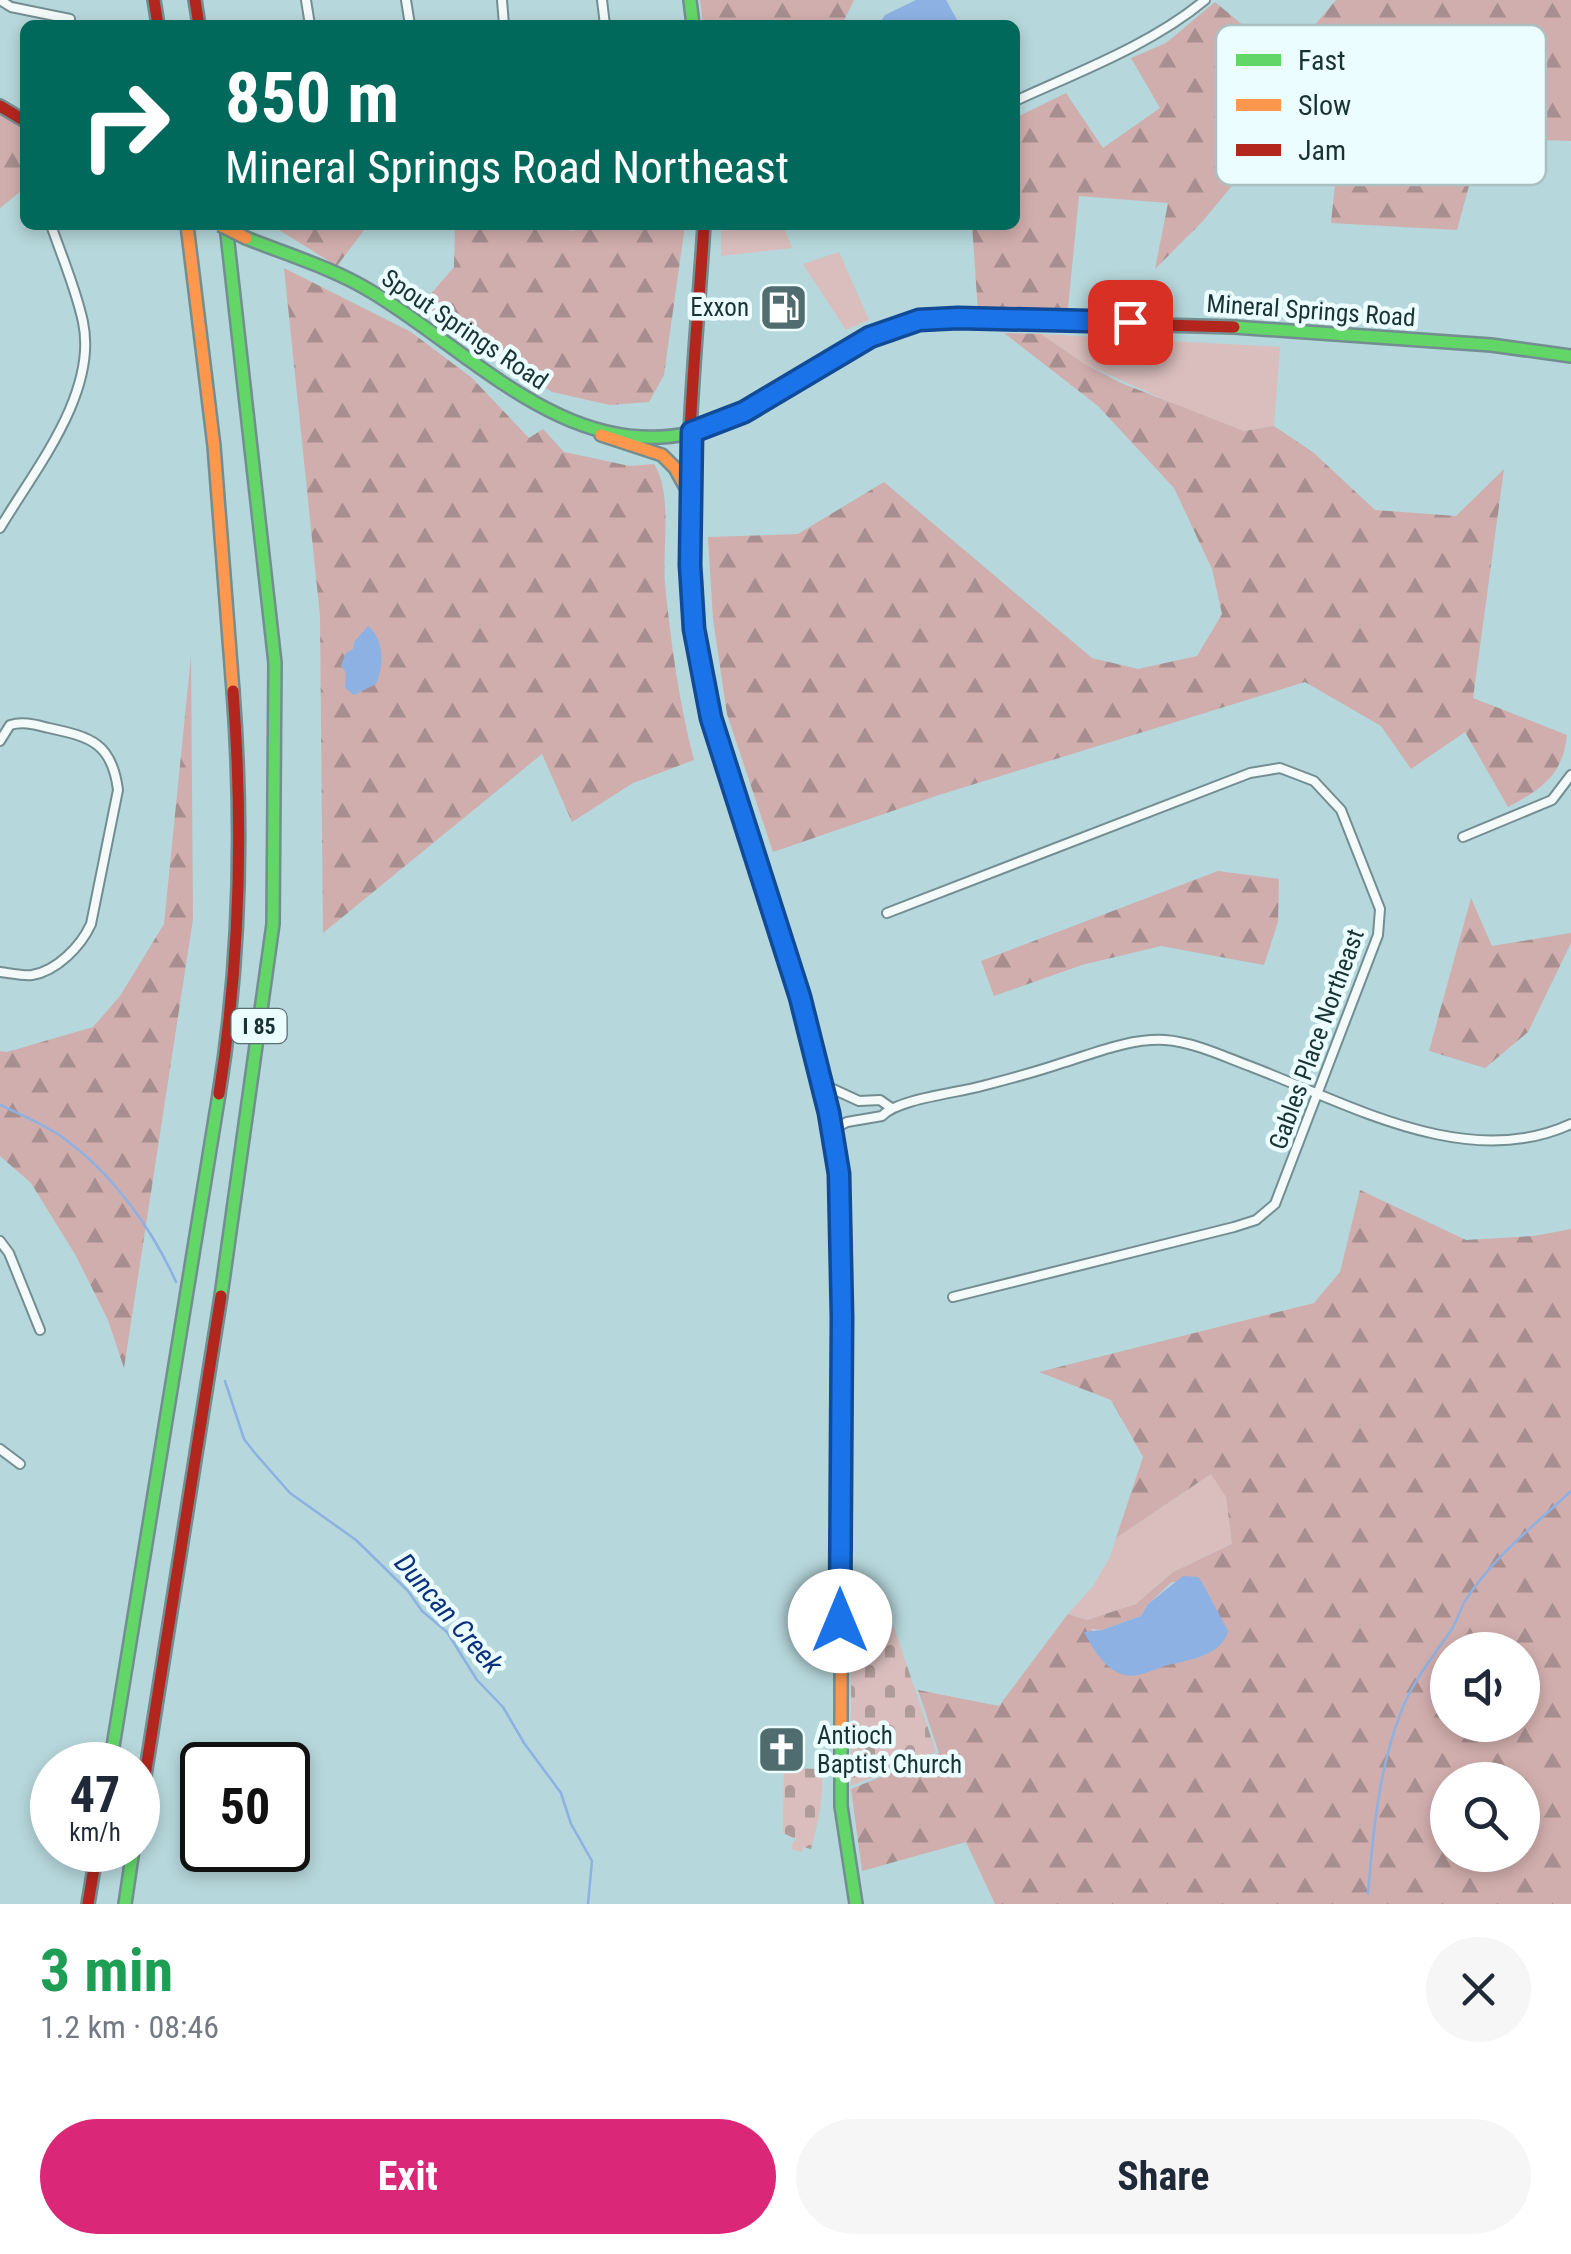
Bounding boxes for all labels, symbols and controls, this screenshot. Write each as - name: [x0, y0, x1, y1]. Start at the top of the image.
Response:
- legend: [1216, 25, 1546, 185]
- text: Fast: [1298, 44, 1345, 77]
- text: 850 m: [225, 57, 399, 139]
- icon: right: [60, 60, 190, 190]
- text: Slow: [1298, 89, 1351, 122]
- text: Jam: [1298, 134, 1346, 167]
- text: Mineral Springs Road Northeast: [225, 141, 789, 194]
- street label: Spout Springs Road: [376, 263, 553, 396]
- pin: [1088, 280, 1173, 365]
- fuel station icon: Exxon: [758, 281, 810, 333]
- street label: Mineral Springs Road: [1205, 289, 1416, 332]
- place label: Exxon: [690, 293, 749, 322]
- icon: arrive: [1103, 295, 1158, 350]
- street label: Gables Place Northeast: [1263, 925, 1370, 1153]
- road number: I 85: [232, 1009, 286, 1043]
- water label: Duncan Creek: [388, 1547, 510, 1681]
- position arrow: [788, 1569, 892, 1673]
- map controls: [1430, 1632, 1540, 1872]
- button: sound: [1430, 1632, 1540, 1742]
- place label: Antioch Baptist Church: [817, 1721, 962, 1779]
- church icon: Antioch Baptist Church: [756, 1723, 808, 1775]
- speed limit sign: 50: [180, 1742, 310, 1872]
- button: search: [1430, 1762, 1540, 1872]
- text: 47: [70, 1766, 120, 1824]
- text: km/h: [69, 1818, 121, 1847]
- text: 3 min: [40, 1935, 173, 2006]
- button: close: [1426, 1937, 1531, 2042]
- text: 1.2 km · 08:46: [40, 2008, 219, 2046]
- button: Exit: [40, 2119, 776, 2234]
- button: Share: [796, 2119, 1531, 2234]

